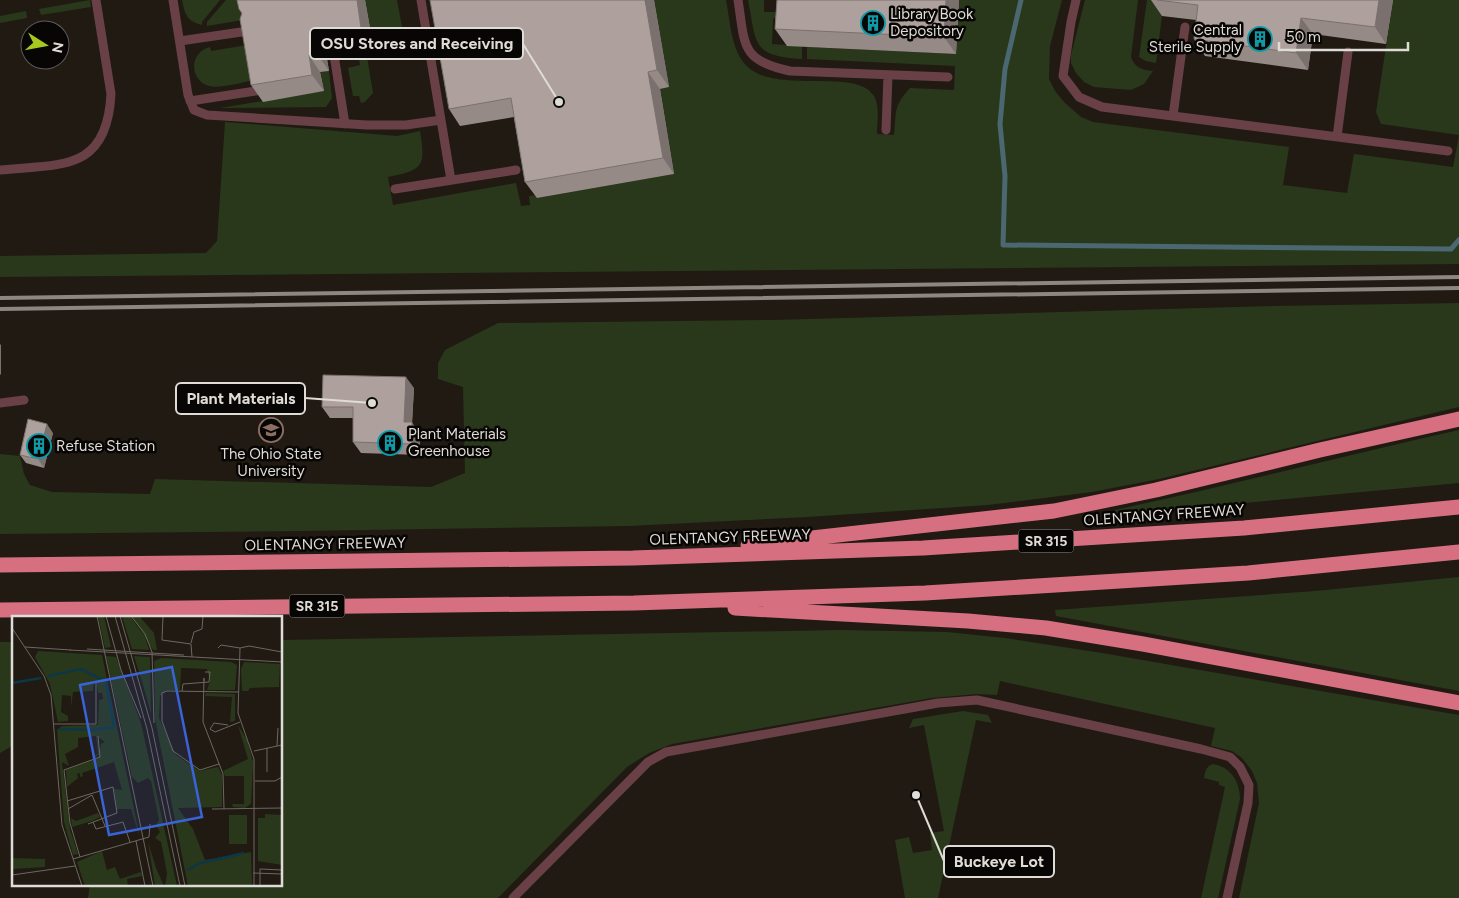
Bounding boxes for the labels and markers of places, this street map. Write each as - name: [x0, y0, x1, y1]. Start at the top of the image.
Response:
- place label: Library Book Depository: [890, 5, 974, 40]
- building icon: Library Book Depository: [860, 10, 886, 36]
- place label: Central Sterile Supply: [1149, 21, 1242, 56]
- building icon: Central Sterile Supply: [1247, 26, 1273, 52]
- callout: OSU Stores and Receiving: [310, 28, 523, 59]
- callout: Plant Materials: [176, 383, 305, 414]
- school or university icon: The Ohio State University: [258, 417, 284, 443]
- place label: Plant Materials Greenhouse: [408, 425, 506, 460]
- building icon: Plant Materials Greenhouse: [377, 430, 403, 456]
- building icon: Refuse Station: [26, 433, 52, 459]
- place label: Refuse Station: [56, 437, 155, 455]
- place label: The Ohio State University: [221, 445, 321, 480]
- callout: Buckeye Lot: [944, 846, 1054, 877]

